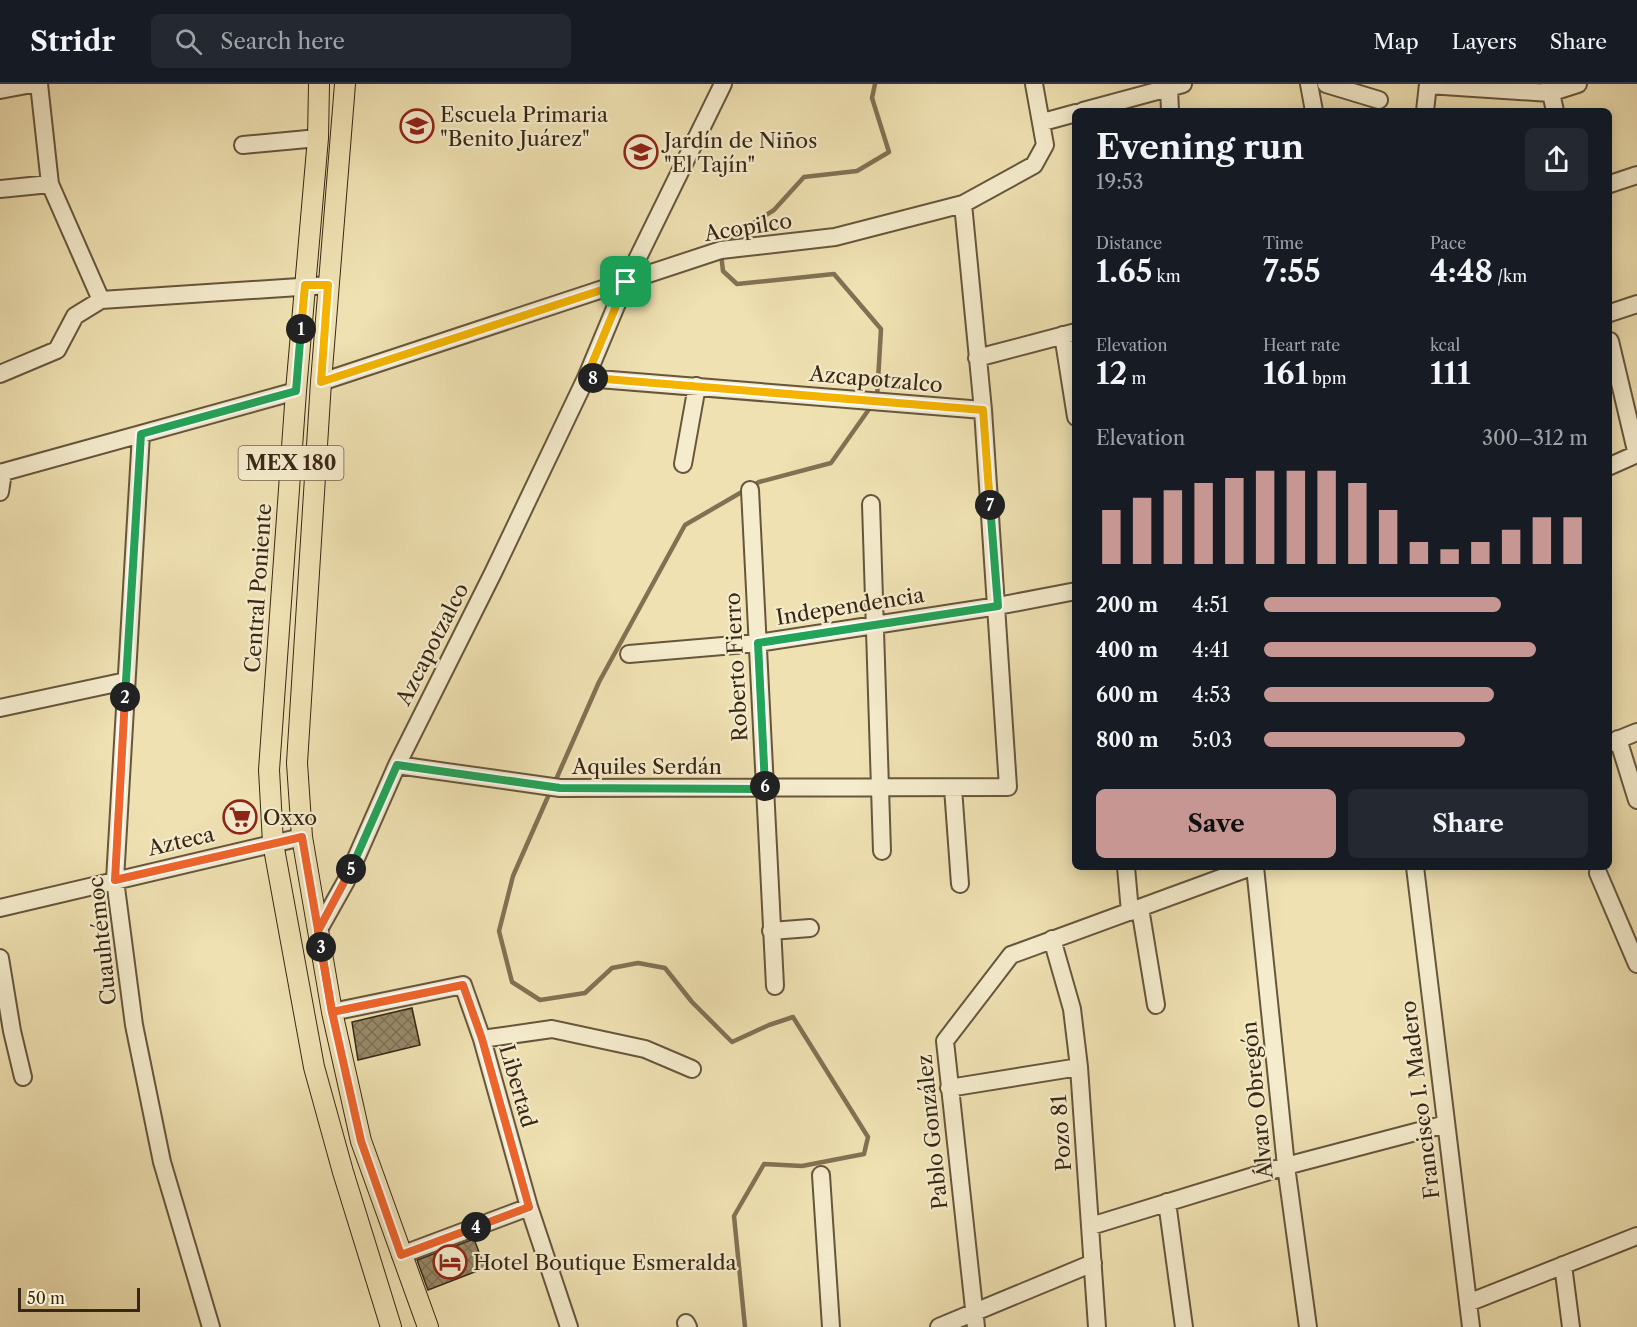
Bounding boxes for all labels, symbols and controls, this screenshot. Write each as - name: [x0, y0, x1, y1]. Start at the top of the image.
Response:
- search box: [151, 14, 571, 68]
- text: Stridr: [30, 24, 115, 58]
- icon: search: [172, 25, 205, 58]
- text: Search here: [220, 28, 345, 55]
- text: Map: [1374, 29, 1419, 54]
- text: Layers: [1452, 29, 1517, 54]
- text: Share: [1550, 29, 1607, 54]
- place label: Escuela Primaria "Benito Juárez": [440, 102, 609, 151]
- school or university icon: Escuela Primaria "Benito Juárez": [399, 108, 435, 144]
- text: Evening run: [1096, 127, 1304, 168]
- place label: Jardín de Niños "El Tajín": [661, 128, 817, 177]
- button: share: [1525, 128, 1588, 191]
- school or university icon: Jardín de Niños "El Tajín": [623, 134, 659, 170]
- text: 19:53: [1096, 170, 1144, 194]
- street label: Acopilco: [701, 208, 794, 246]
- text: Distance: [1096, 233, 1162, 253]
- text: Time: [1263, 233, 1303, 253]
- text: Pace: [1430, 233, 1466, 253]
- text: 1.65: [1096, 253, 1152, 290]
- text: 7:55: [1263, 253, 1321, 290]
- text: 4:48: [1430, 253, 1493, 290]
- pin: [600, 256, 651, 307]
- icon: arrive: [609, 265, 642, 298]
- text: km: [1152, 266, 1181, 286]
- text: /km: [1493, 266, 1527, 286]
- pin: 1: [286, 314, 316, 344]
- text: 1: [297, 319, 305, 339]
- text: Elevation: [1096, 335, 1167, 355]
- text: Heart rate: [1263, 335, 1340, 355]
- text: kcal: [1430, 335, 1460, 355]
- text: 12: [1096, 355, 1127, 392]
- text: 161: [1263, 355, 1308, 392]
- text: 111: [1430, 355, 1471, 392]
- street label: Azcapotzalco: [807, 361, 944, 397]
- pin: 8: [578, 363, 608, 393]
- text: 8: [588, 368, 598, 388]
- text: m: [1127, 368, 1146, 388]
- text: bpm: [1308, 368, 1347, 388]
- text: Elevation: [1096, 426, 1185, 450]
- text: 300–312 m: [1482, 426, 1588, 450]
- road number: MEX 180: [238, 446, 344, 480]
- pin: 7: [975, 490, 1005, 520]
- text: 7: [986, 495, 994, 515]
- street label: Central Poniente: [240, 502, 276, 674]
- street label: Azcapotzalco: [390, 579, 474, 710]
- street label: Independencia: [774, 582, 927, 630]
- street label: Roberto Fierro: [720, 592, 752, 742]
- text: 200 m: [1096, 593, 1158, 617]
- text: 4:51: [1192, 593, 1228, 617]
- text: 400 m: [1096, 638, 1158, 662]
- text: 4:41: [1192, 638, 1229, 662]
- pin: 2: [110, 682, 140, 712]
- text: 600 m: [1096, 683, 1158, 707]
- text: 4:53: [1192, 683, 1231, 707]
- text: 2: [120, 687, 130, 707]
- text: 800 m: [1096, 728, 1159, 752]
- text: 5:03: [1192, 728, 1232, 752]
- street label: Aquiles Serdán: [571, 754, 722, 779]
- pin: 6: [750, 771, 780, 801]
- text: 6: [760, 776, 770, 796]
- button: Save: [1096, 789, 1336, 858]
- button: Share: [1348, 789, 1588, 858]
- supermarket icon: Oxxo: [222, 799, 258, 835]
- place label: Oxxo: [263, 805, 317, 830]
- street label: Azteca: [144, 821, 218, 861]
- pin: 5: [336, 854, 366, 884]
- text: 5: [347, 859, 355, 879]
- street label: Cuauhtémoc: [83, 876, 121, 1006]
- pin: 3: [306, 932, 336, 962]
- text: 3: [316, 937, 326, 957]
- street label: Francisco I. Madero: [1395, 999, 1445, 1201]
- street label: Álvaro Obregón: [1236, 1020, 1278, 1181]
- street label: Libertad: [494, 1042, 542, 1130]
- street label: Pablo González: [911, 1053, 953, 1211]
- street label: Pozo 81: [1046, 1094, 1076, 1172]
- pin: 4: [461, 1212, 491, 1242]
- text: 4: [471, 1217, 481, 1237]
- hotel icon: Hotel Boutique Esmeralda: [432, 1244, 468, 1280]
- place label: Hotel Boutique Esmeralda: [473, 1250, 737, 1275]
- scale bar: [18, 1285, 140, 1312]
- text: 50 m: [27, 1288, 65, 1308]

